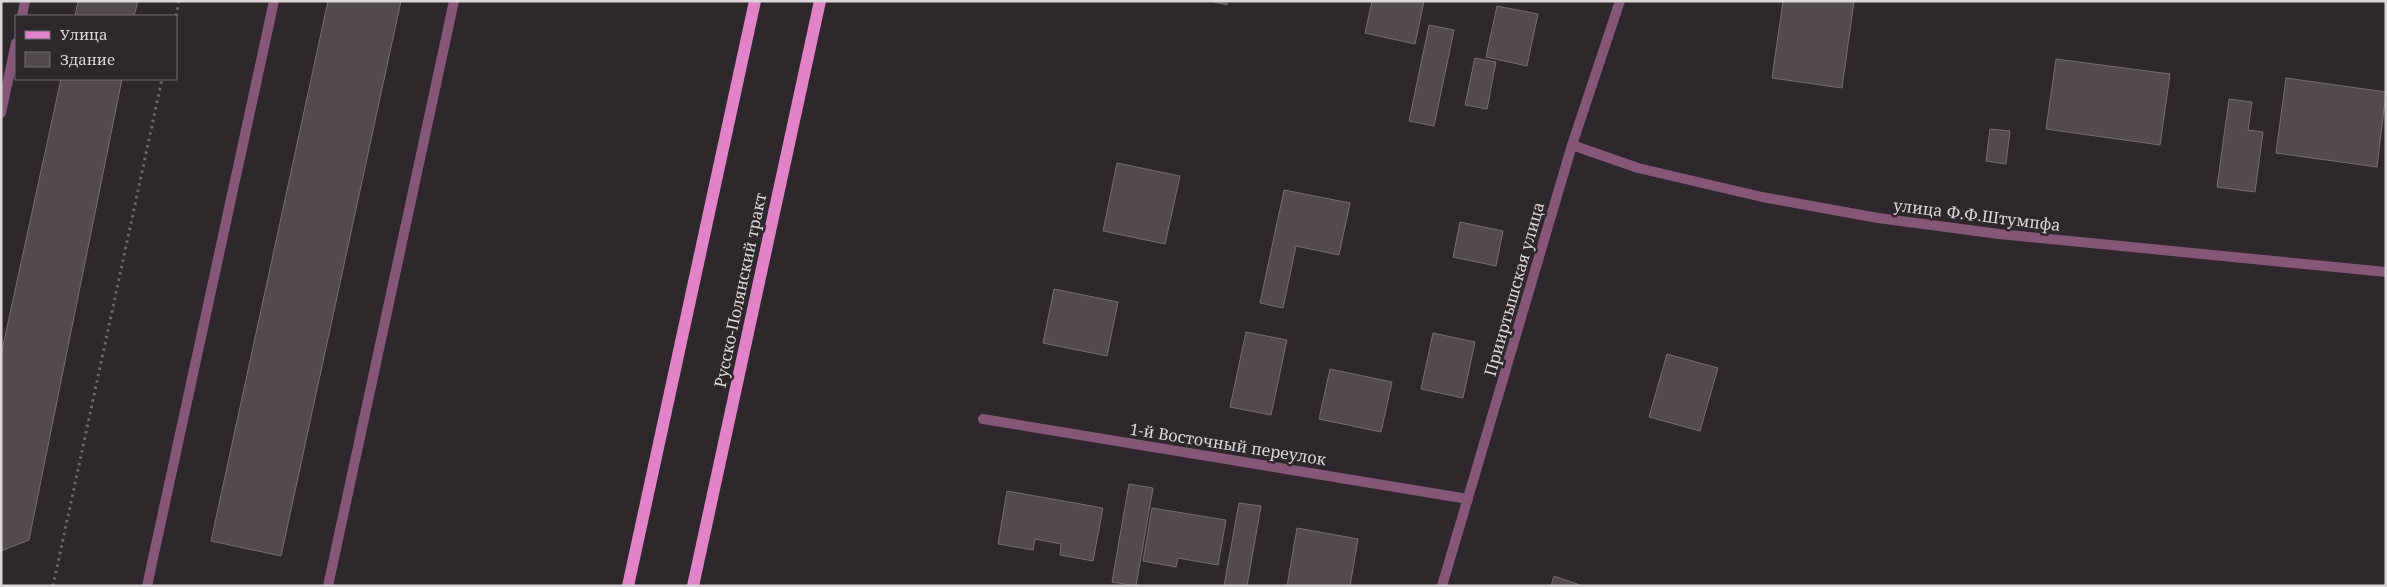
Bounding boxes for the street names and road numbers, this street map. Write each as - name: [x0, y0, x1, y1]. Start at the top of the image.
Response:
- street label: Русско-Полянский тракт: [709, 190, 772, 389]
- street label: улица Ф.Ф.Штумпфа: [1892, 194, 2062, 236]
- street label: Прииртышская улица: [1479, 199, 1549, 379]
- street label: 1-й Восточный переулок: [1128, 418, 1328, 470]

